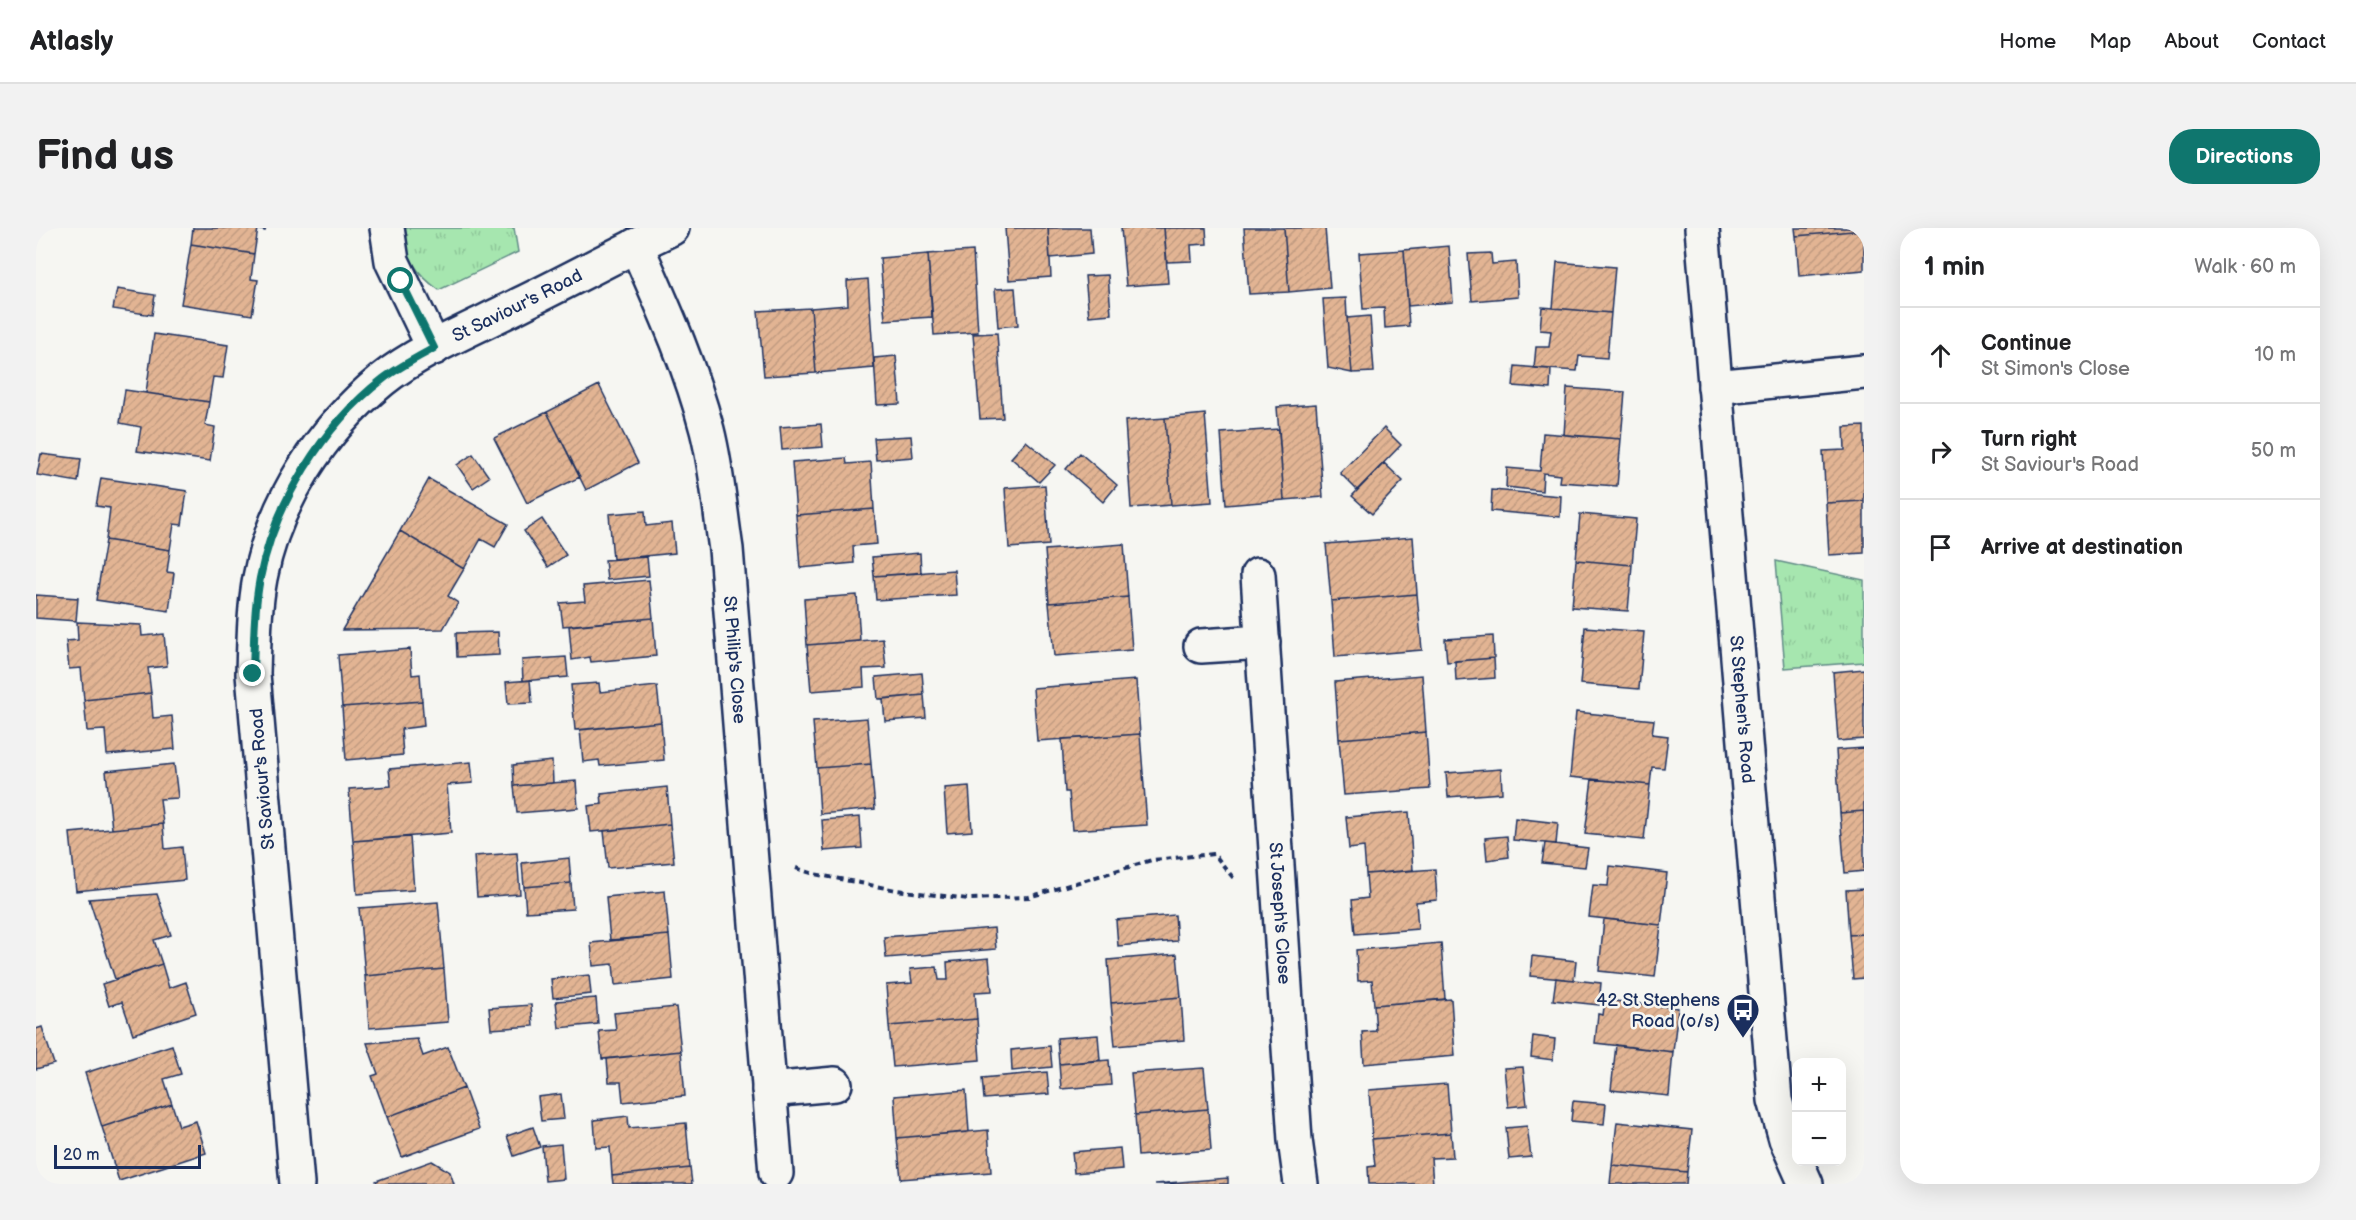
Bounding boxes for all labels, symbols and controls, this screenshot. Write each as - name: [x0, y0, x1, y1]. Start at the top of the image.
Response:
- text: Atlasly: [30, 25, 113, 58]
- text: Home: [1999, 29, 2056, 54]
- text: Map: [2089, 29, 2131, 54]
- text: About: [2164, 29, 2219, 54]
- text: Contact: [2252, 29, 2326, 54]
- button: Directions: [2169, 129, 2320, 184]
- text: Find us: [36, 131, 174, 182]
- text: 1 min: [1924, 252, 1985, 283]
- text: Walk · 60 m: [2194, 255, 2296, 279]
- street label: St Saviour's Road: [449, 265, 586, 347]
- route start: [387, 267, 413, 293]
- text: Continue: [1981, 330, 2071, 357]
- icon: ahead: [1924, 339, 1957, 372]
- text: 10 m: [2255, 343, 2296, 367]
- text: St Simon's Close: [1981, 357, 2130, 381]
- text: Turn right: [1981, 426, 2077, 453]
- icon: right: [1924, 435, 1957, 468]
- text: 50 m: [2251, 439, 2296, 463]
- text: St Saviour's Road: [1981, 453, 2139, 477]
- icon: arrive: [1924, 531, 1957, 564]
- text: Arrive at destination: [1981, 534, 2183, 561]
- street label: St Philip's Close: [719, 595, 750, 725]
- street label: St Stephen's Road: [1725, 634, 1758, 784]
- route end: [239, 660, 265, 686]
- street label: St Saviour's Road: [246, 707, 279, 851]
- street label: St Joseph's Close: [1265, 842, 1295, 985]
- place label: 42 St Stephens Road (o/s): [1596, 990, 1720, 1032]
- bus stop icon: 42 St Stephens Road (o/s): [1725, 992, 1761, 1039]
- map controls: [1792, 1058, 1846, 1166]
- button: +: [1792, 1058, 1846, 1112]
- button: −: [1792, 1112, 1846, 1166]
- scale bar: [54, 1142, 201, 1170]
- text: 20 m: [63, 1146, 99, 1165]

